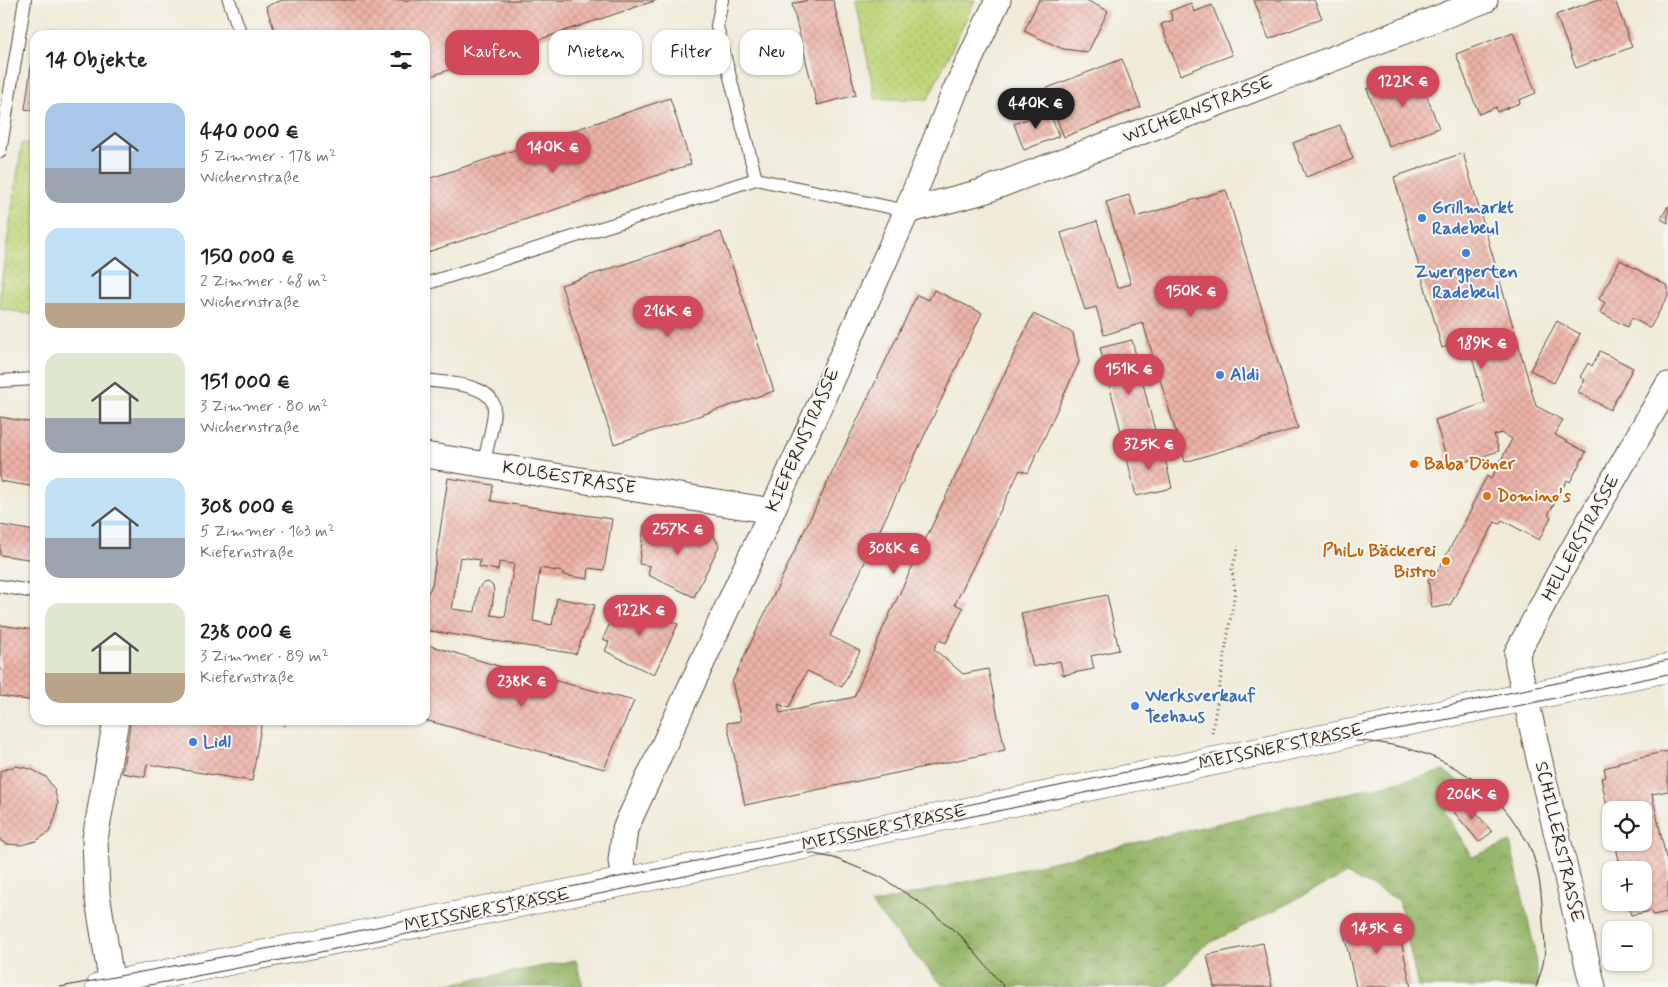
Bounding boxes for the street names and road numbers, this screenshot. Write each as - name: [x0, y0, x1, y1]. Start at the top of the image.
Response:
- street label: WICHERNSTRASSE: [1120, 70, 1276, 150]
- street label: KIEFERNSTRASSE: [760, 364, 846, 516]
- street label: KOLBESTRASSE: [501, 456, 637, 500]
- street label: HELLERSTRASSE: [1536, 470, 1626, 605]
- street label: MEISSNER STRASSE: [1196, 718, 1366, 776]
- street label: SCHILLERSTRASSE: [1529, 759, 1589, 925]
- street label: MEISSNER STRASSE: [799, 799, 969, 857]
- street label: MEISSNER STRASSE: [402, 882, 572, 938]

